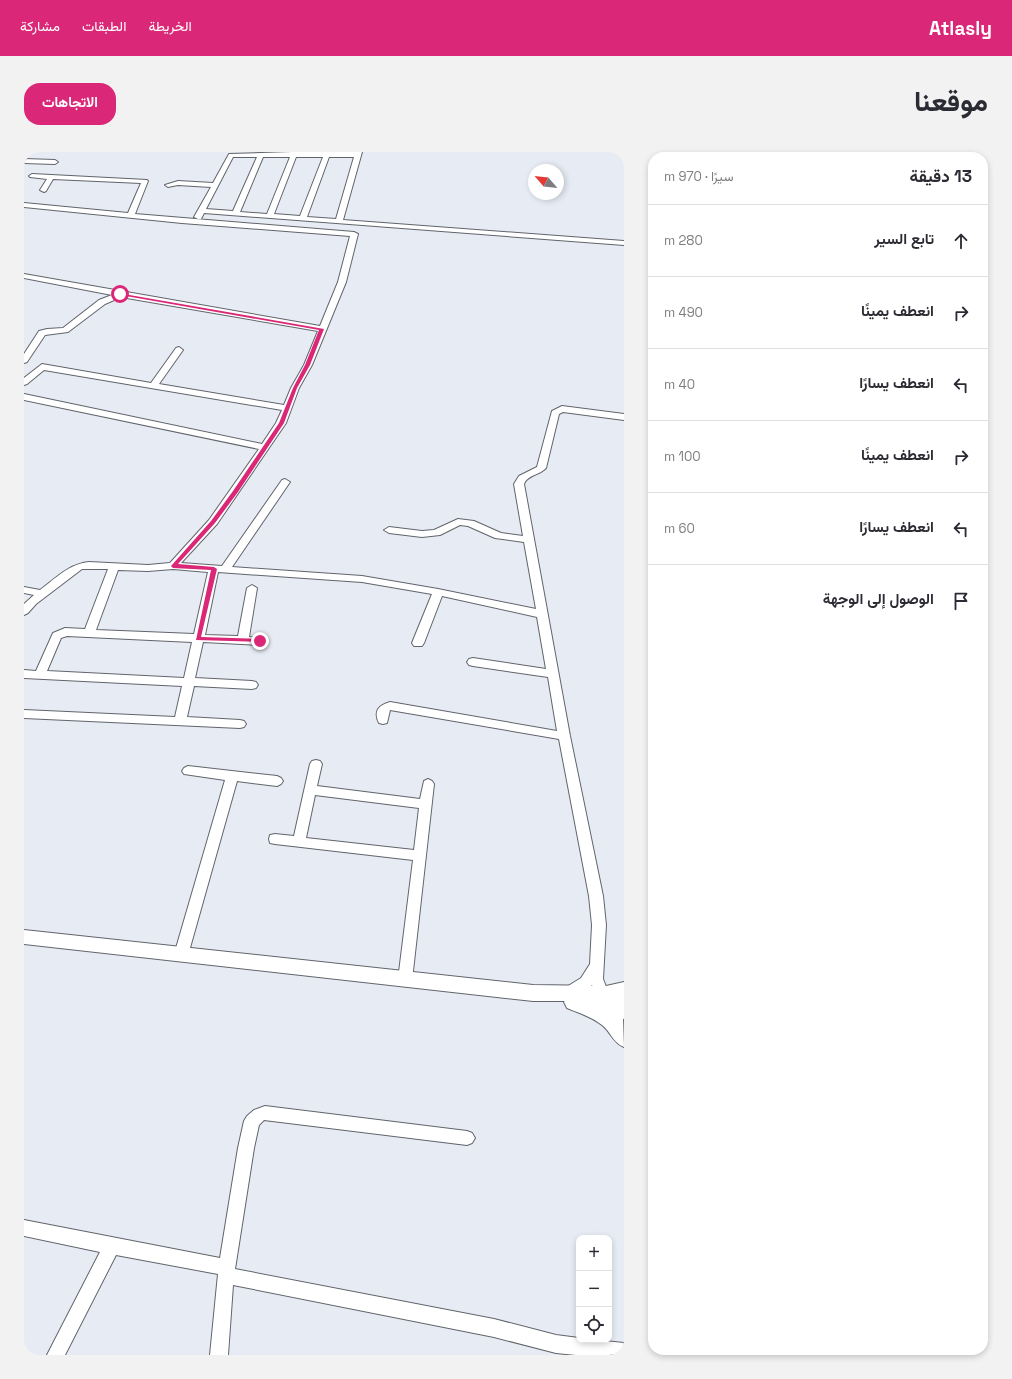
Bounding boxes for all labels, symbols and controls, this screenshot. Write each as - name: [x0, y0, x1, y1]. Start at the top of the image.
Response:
- text: Atlasly: [929, 16, 992, 41]
- text: مشاركة: [20, 17, 60, 35]
- text: الطبقات: [82, 17, 126, 35]
- text: الخريطة: [148, 17, 192, 35]
- button: الاتجاهات: [24, 83, 116, 125]
- text: موقعنا: [914, 83, 988, 119]
- north arrow: [528, 164, 564, 200]
- text: 13 دقيقة: [910, 165, 972, 187]
- text: سيرًا · 970 m: [664, 168, 734, 185]
- text: تابع السير: [874, 229, 934, 248]
- icon: ahead: [950, 230, 972, 252]
- text: 280 m: [664, 232, 703, 249]
- route start: [111, 285, 129, 303]
- text: انعطف يمينًا: [861, 301, 934, 320]
- icon: right: [950, 302, 972, 324]
- text: 490 m: [664, 304, 703, 321]
- text: انعطف يسارًا: [859, 373, 934, 392]
- icon: left: [950, 374, 972, 396]
- text: 40 m: [664, 376, 695, 393]
- text: انعطف يمينًا: [861, 445, 934, 464]
- icon: right: [950, 446, 972, 468]
- text: 100 m: [664, 448, 701, 465]
- text: انعطف يسارًا: [859, 517, 934, 536]
- icon: left: [950, 518, 972, 540]
- text: 60 m: [664, 520, 695, 537]
- text: الوصول إلى الوجهة: [823, 589, 934, 608]
- icon: arrive: [950, 590, 972, 612]
- route end: [251, 632, 269, 650]
- map controls: [576, 1235, 612, 1343]
- button: +: [576, 1235, 612, 1271]
- button: −: [576, 1271, 612, 1307]
- button: locate: [576, 1307, 612, 1343]

